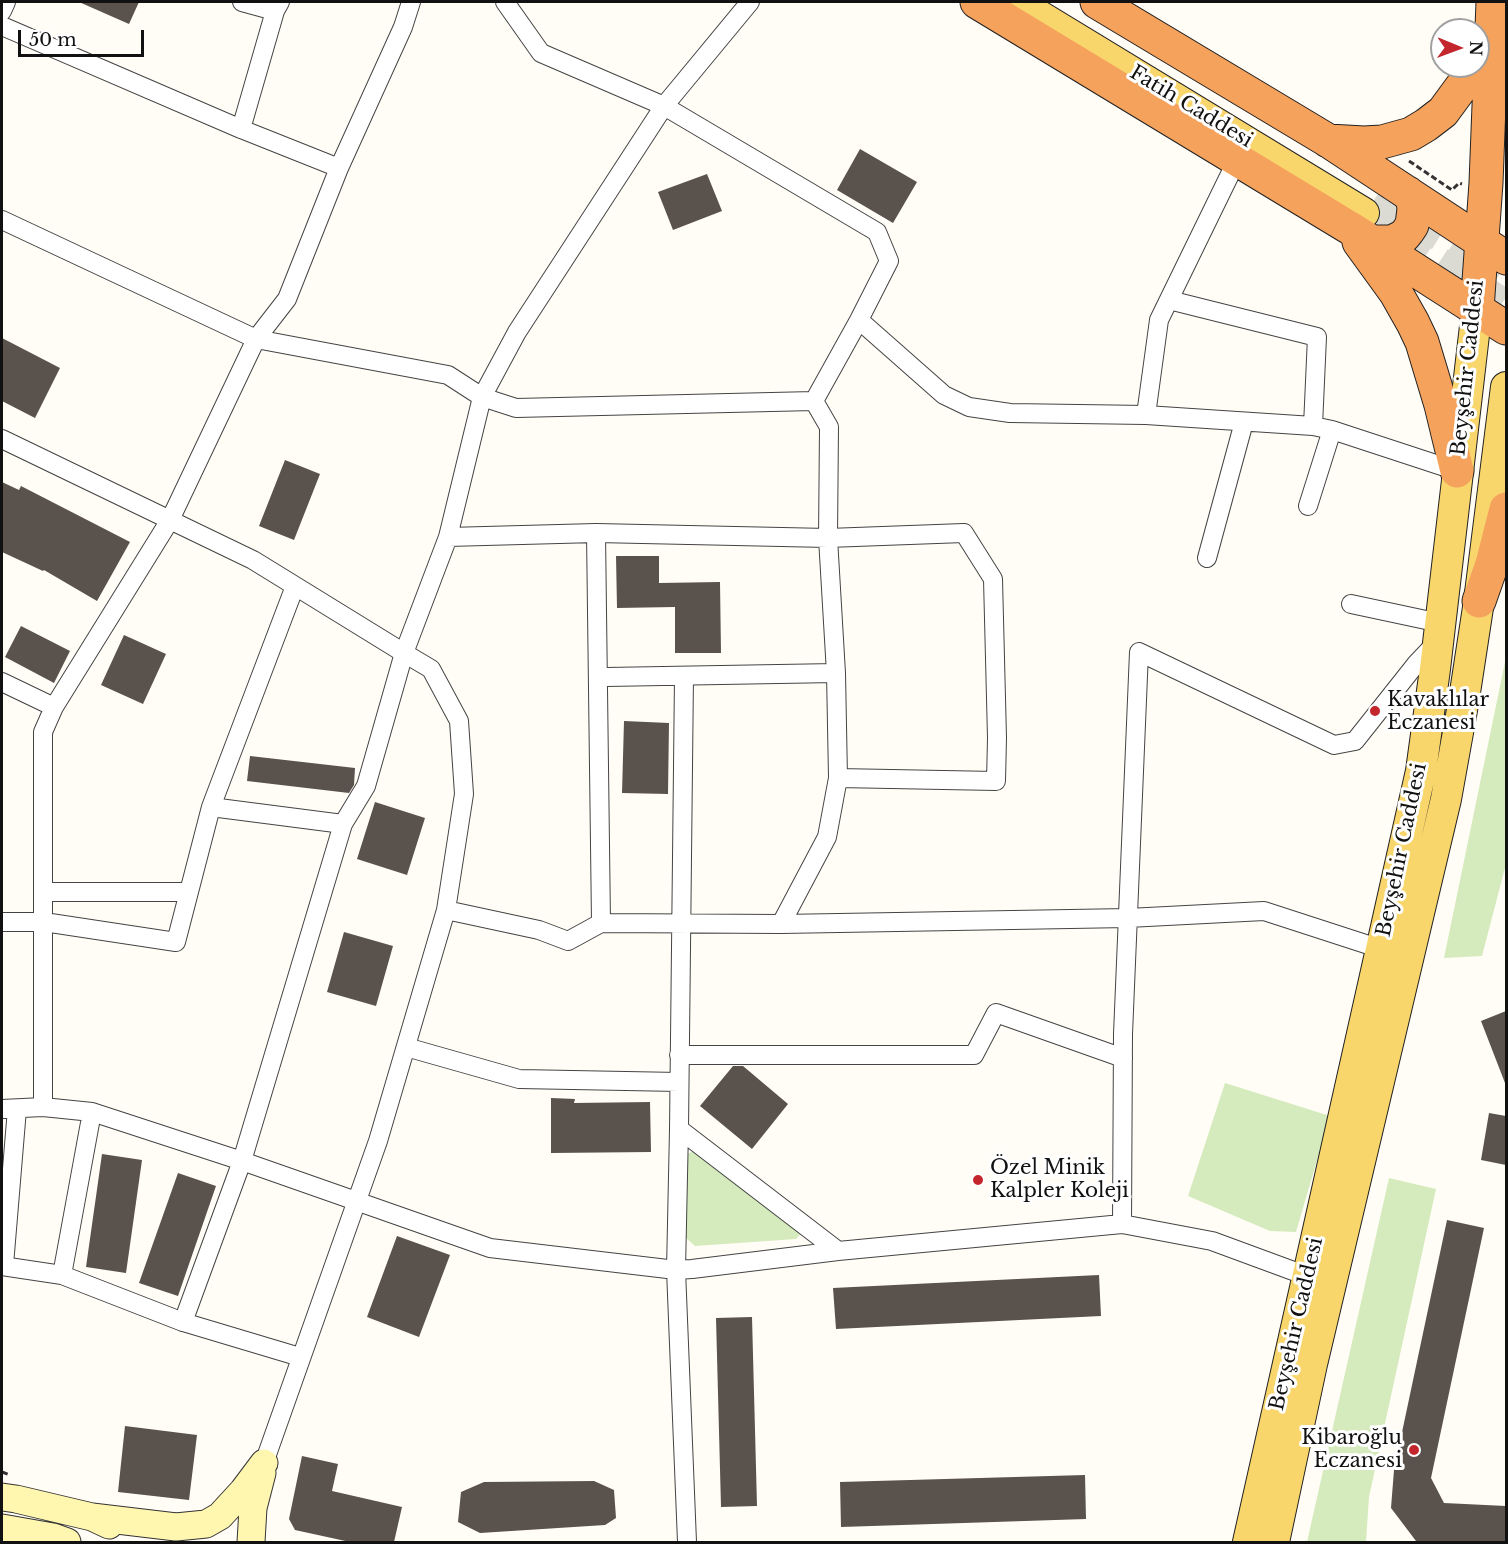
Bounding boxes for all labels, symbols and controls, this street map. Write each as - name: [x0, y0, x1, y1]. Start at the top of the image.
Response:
- scale bar: [21, 18, 147, 56]
- north arrow: [1430, 18, 1490, 78]
- text: 50 m: [29, 29, 77, 51]
- text: N: [1466, 41, 1486, 56]
- street label: Fatih Caddesi: [1125, 61, 1257, 153]
- street label: Beyşehir Caddesi: [1447, 279, 1489, 457]
- place label: Kavaklılar Eczanesi: [1387, 688, 1489, 735]
- marker: Kavaklılar Eczanesi: [1368, 704, 1382, 718]
- street label: Beyşehir Caddesi: [1372, 761, 1432, 939]
- place label: Özel Minik Kalpler Koleji: [990, 1156, 1129, 1203]
- marker: Özel Minik Kalpler Koleji: [971, 1173, 985, 1187]
- street label: Beyşehir Caddesi: [1265, 1235, 1329, 1413]
- place label: Kibaroğlu Eczanesi: [1301, 1426, 1402, 1473]
- marker: Kibaroğlu Eczanesi: [1407, 1443, 1421, 1457]

